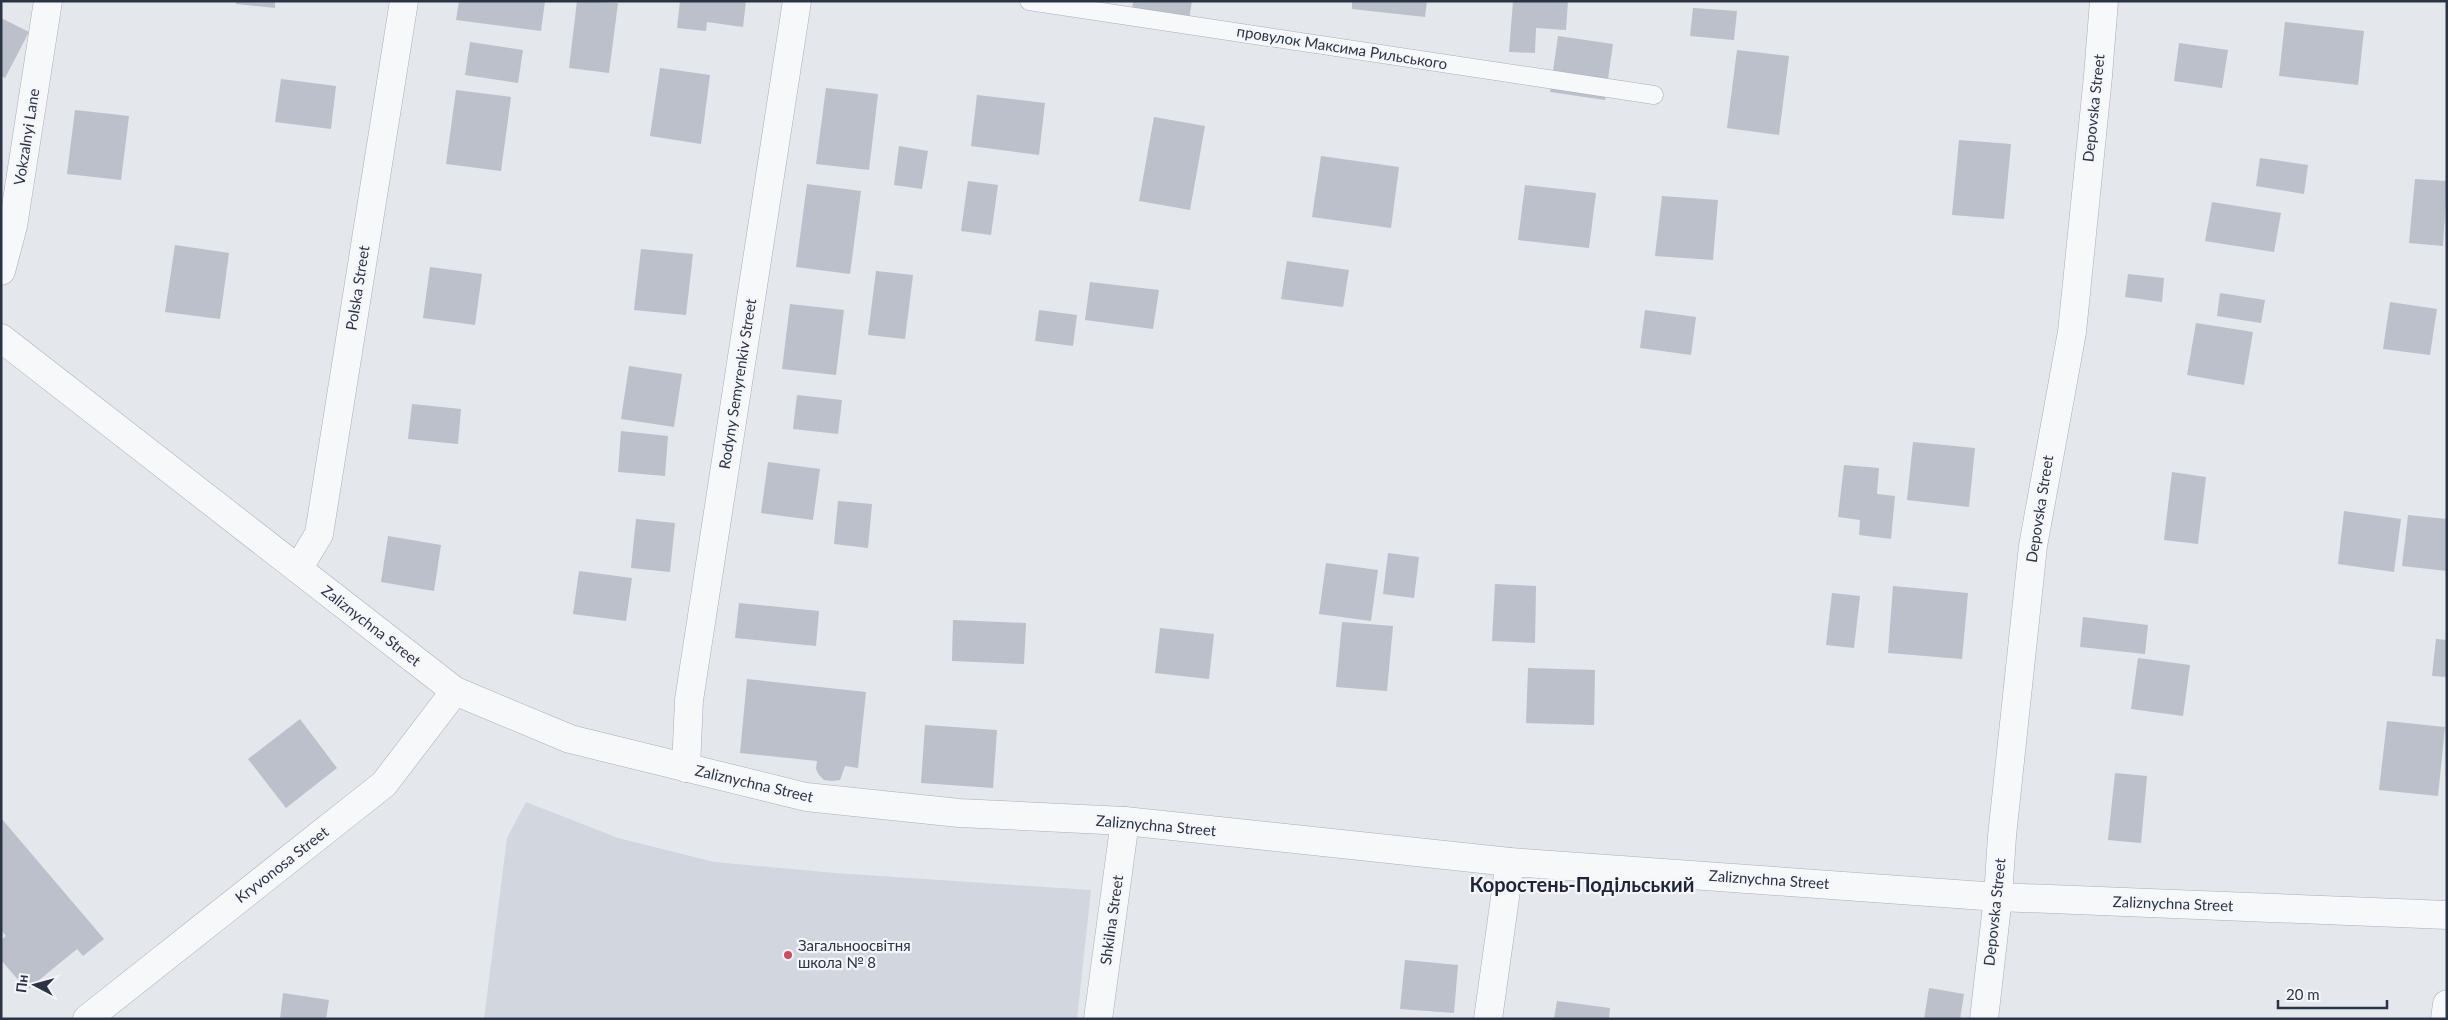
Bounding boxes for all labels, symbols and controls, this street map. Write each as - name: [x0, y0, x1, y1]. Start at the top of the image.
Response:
- street label: провулок Максима Рильського: [1236, 21, 1449, 73]
- street label: Depovska Street: [2078, 52, 2108, 163]
- street label: Vokzalnyi Lane: [9, 87, 43, 187]
- street label: Polska Street: [341, 244, 373, 332]
- street label: Rodyny Semyrenkiv Street: [715, 297, 759, 470]
- street label: Depovska Street: [2022, 453, 2056, 564]
- street label: Zaliznychna Street: [318, 581, 425, 670]
- street label: Zaliznychna Street: [693, 761, 816, 806]
- street label: Zaliznychna Street: [1095, 811, 1218, 839]
- street label: Kryvonosa Street: [231, 822, 332, 906]
- street label: Depovska Street: [1979, 856, 2009, 967]
- street label: Zaliznychna Street: [1708, 866, 1831, 892]
- district label: Коростень-Подільський: [1470, 872, 1694, 896]
- street label: Shkilna Street: [1096, 873, 1126, 966]
- street label: Zaliznychna Street: [2112, 892, 2234, 914]
- place label: Загальноосвітня школа № 8: [798, 936, 911, 971]
- marker: Загальноосвітня школа № 8: [782, 949, 794, 961]
- north arrow: [10, 960, 60, 1010]
- text: Пн: [12, 974, 31, 994]
- scale bar: [2278, 978, 2387, 1010]
- text: 20 m: [2286, 985, 2320, 1003]

